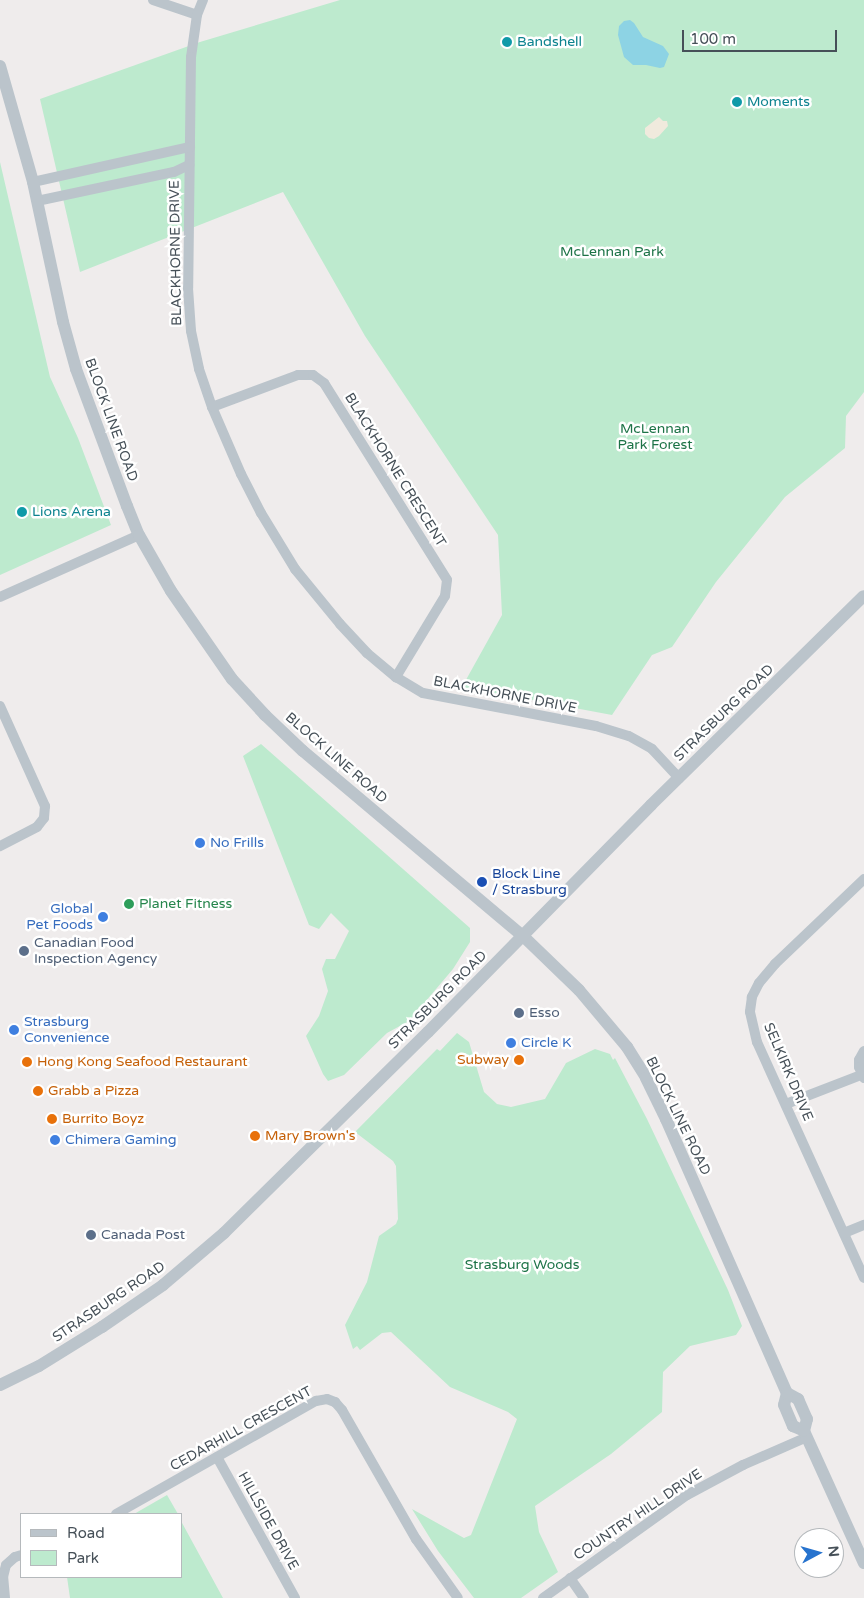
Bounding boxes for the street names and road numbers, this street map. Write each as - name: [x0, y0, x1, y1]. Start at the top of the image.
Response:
- street label: BLACKHORNE DRIVE: [166, 180, 186, 326]
- street label: BLOCK LINE ROAD: [81, 356, 141, 484]
- street label: BLACKHORNE CRESCENT: [341, 390, 449, 550]
- street label: STRASBURG ROAD: [671, 661, 777, 765]
- street label: BLACKHORNE DRIVE: [432, 673, 578, 717]
- street label: BLOCK LINE ROAD: [281, 709, 391, 807]
- street label: STRASBURG ROAD: [385, 947, 491, 1053]
- street label: SELKIRK DRIVE: [760, 1020, 816, 1124]
- street label: BLOCK LINE ROAD: [642, 1054, 714, 1178]
- street label: STRASBURG ROAD: [49, 1258, 169, 1346]
- street label: CEDARHILL CRESCENT: [167, 1383, 315, 1475]
- street label: COUNTRY HILL DRIVE: [571, 1466, 705, 1564]
- street label: HILLSIDE DRIVE: [234, 1469, 302, 1573]

